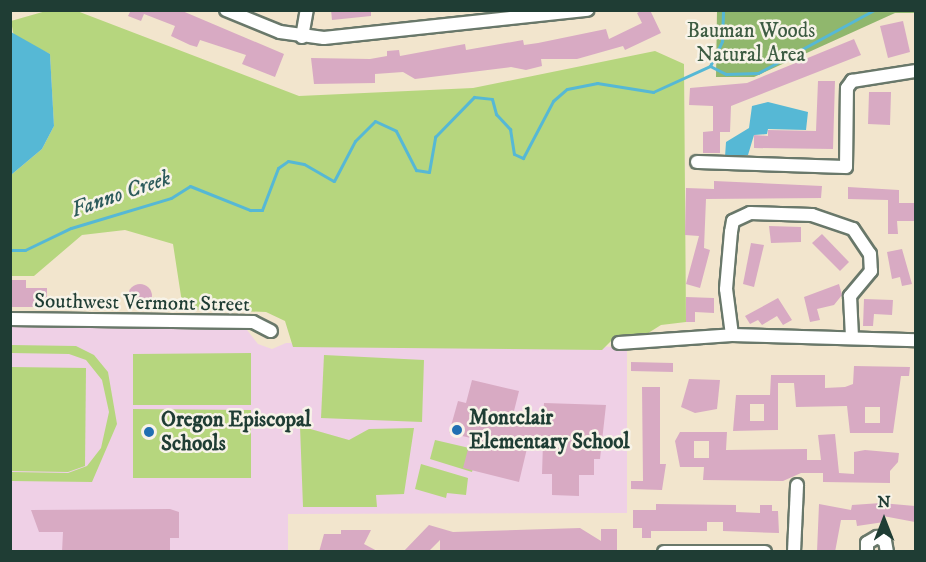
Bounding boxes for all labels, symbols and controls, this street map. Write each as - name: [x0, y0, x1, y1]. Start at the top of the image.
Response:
- park label: Bauman Woods Natural Area: [687, 18, 815, 68]
- water label: Fanno Creek: [68, 165, 174, 223]
- street label: Southwest Vermont Street: [34, 289, 250, 317]
- place label: Montclair Elementary School: [469, 405, 630, 455]
- place label: Oregon Episcopal Schools: [161, 407, 311, 457]
- marker: Montclair Elementary School: [450, 423, 464, 437]
- marker: Oregon Episcopal Schools: [142, 425, 156, 439]
- north arrow: [854, 490, 914, 550]
- text: N: [877, 492, 891, 512]

